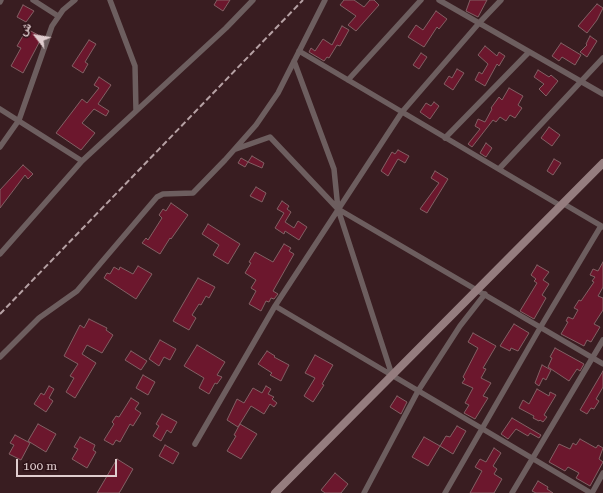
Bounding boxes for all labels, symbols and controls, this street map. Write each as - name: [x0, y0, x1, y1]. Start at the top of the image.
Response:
- north arrow: [16, 16, 56, 56]
- text: ش: [16, 21, 34, 39]
- scale bar: [18, 451, 119, 477]
- text: 100 m: [23, 459, 57, 473]

